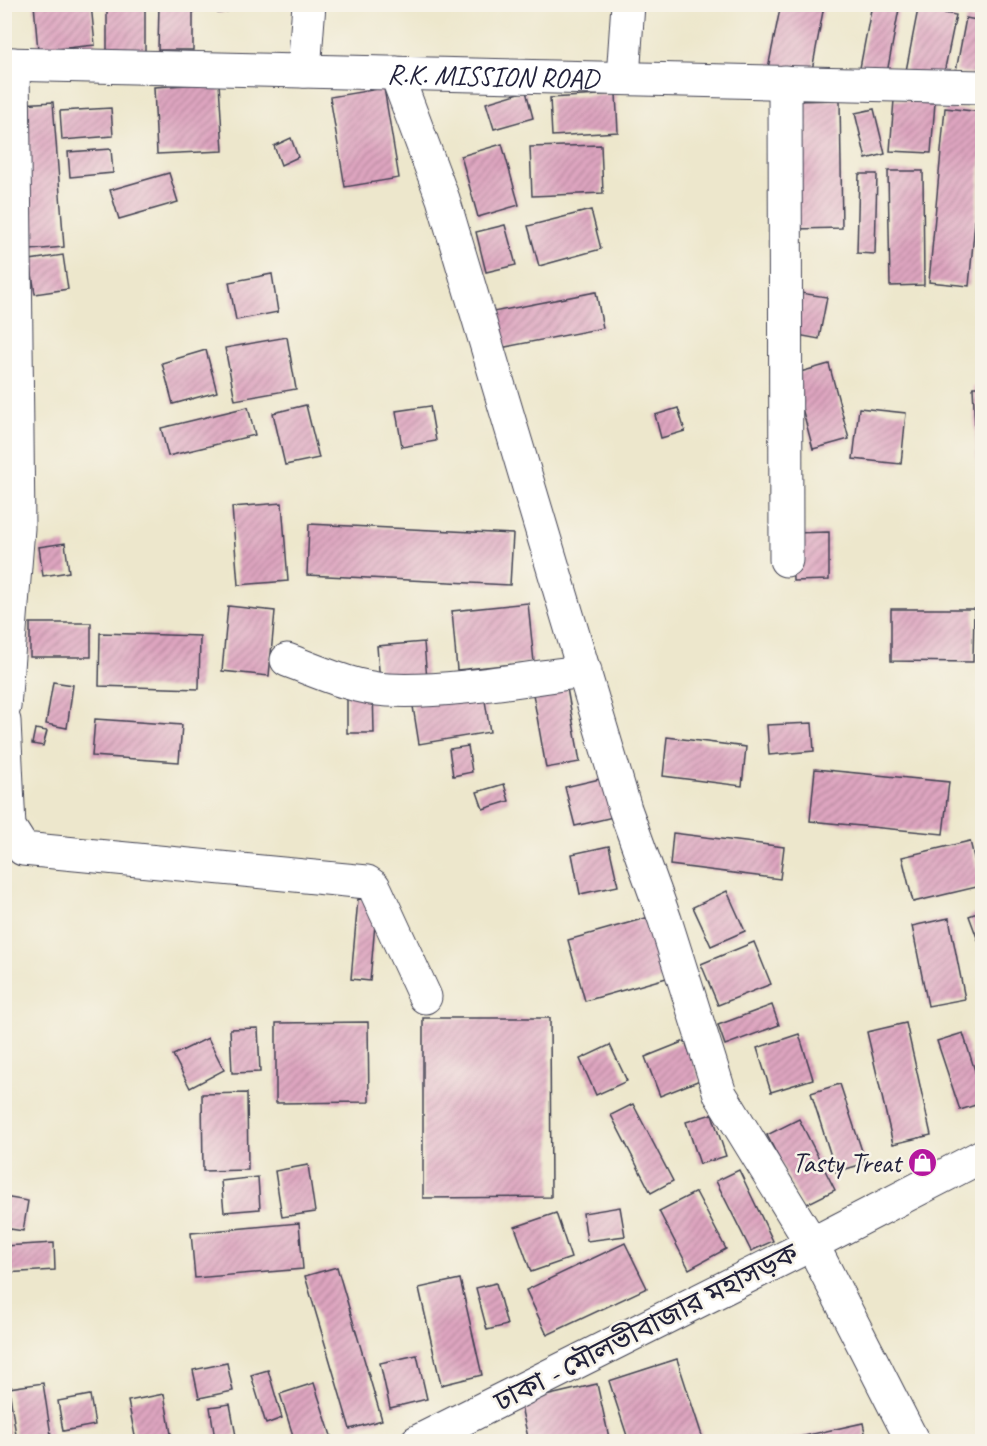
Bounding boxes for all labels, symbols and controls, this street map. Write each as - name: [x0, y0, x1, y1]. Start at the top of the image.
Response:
- street label: R.K. MISSION ROAD: [387, 56, 602, 96]
- place label: Tasty Treat: [792, 1145, 904, 1180]
- shop icon: Tasty Treat: [906, 1146, 938, 1178]
- street label: ঢাকা - মৌলভীবাজার মহাসড়ক: [487, 1235, 804, 1419]

